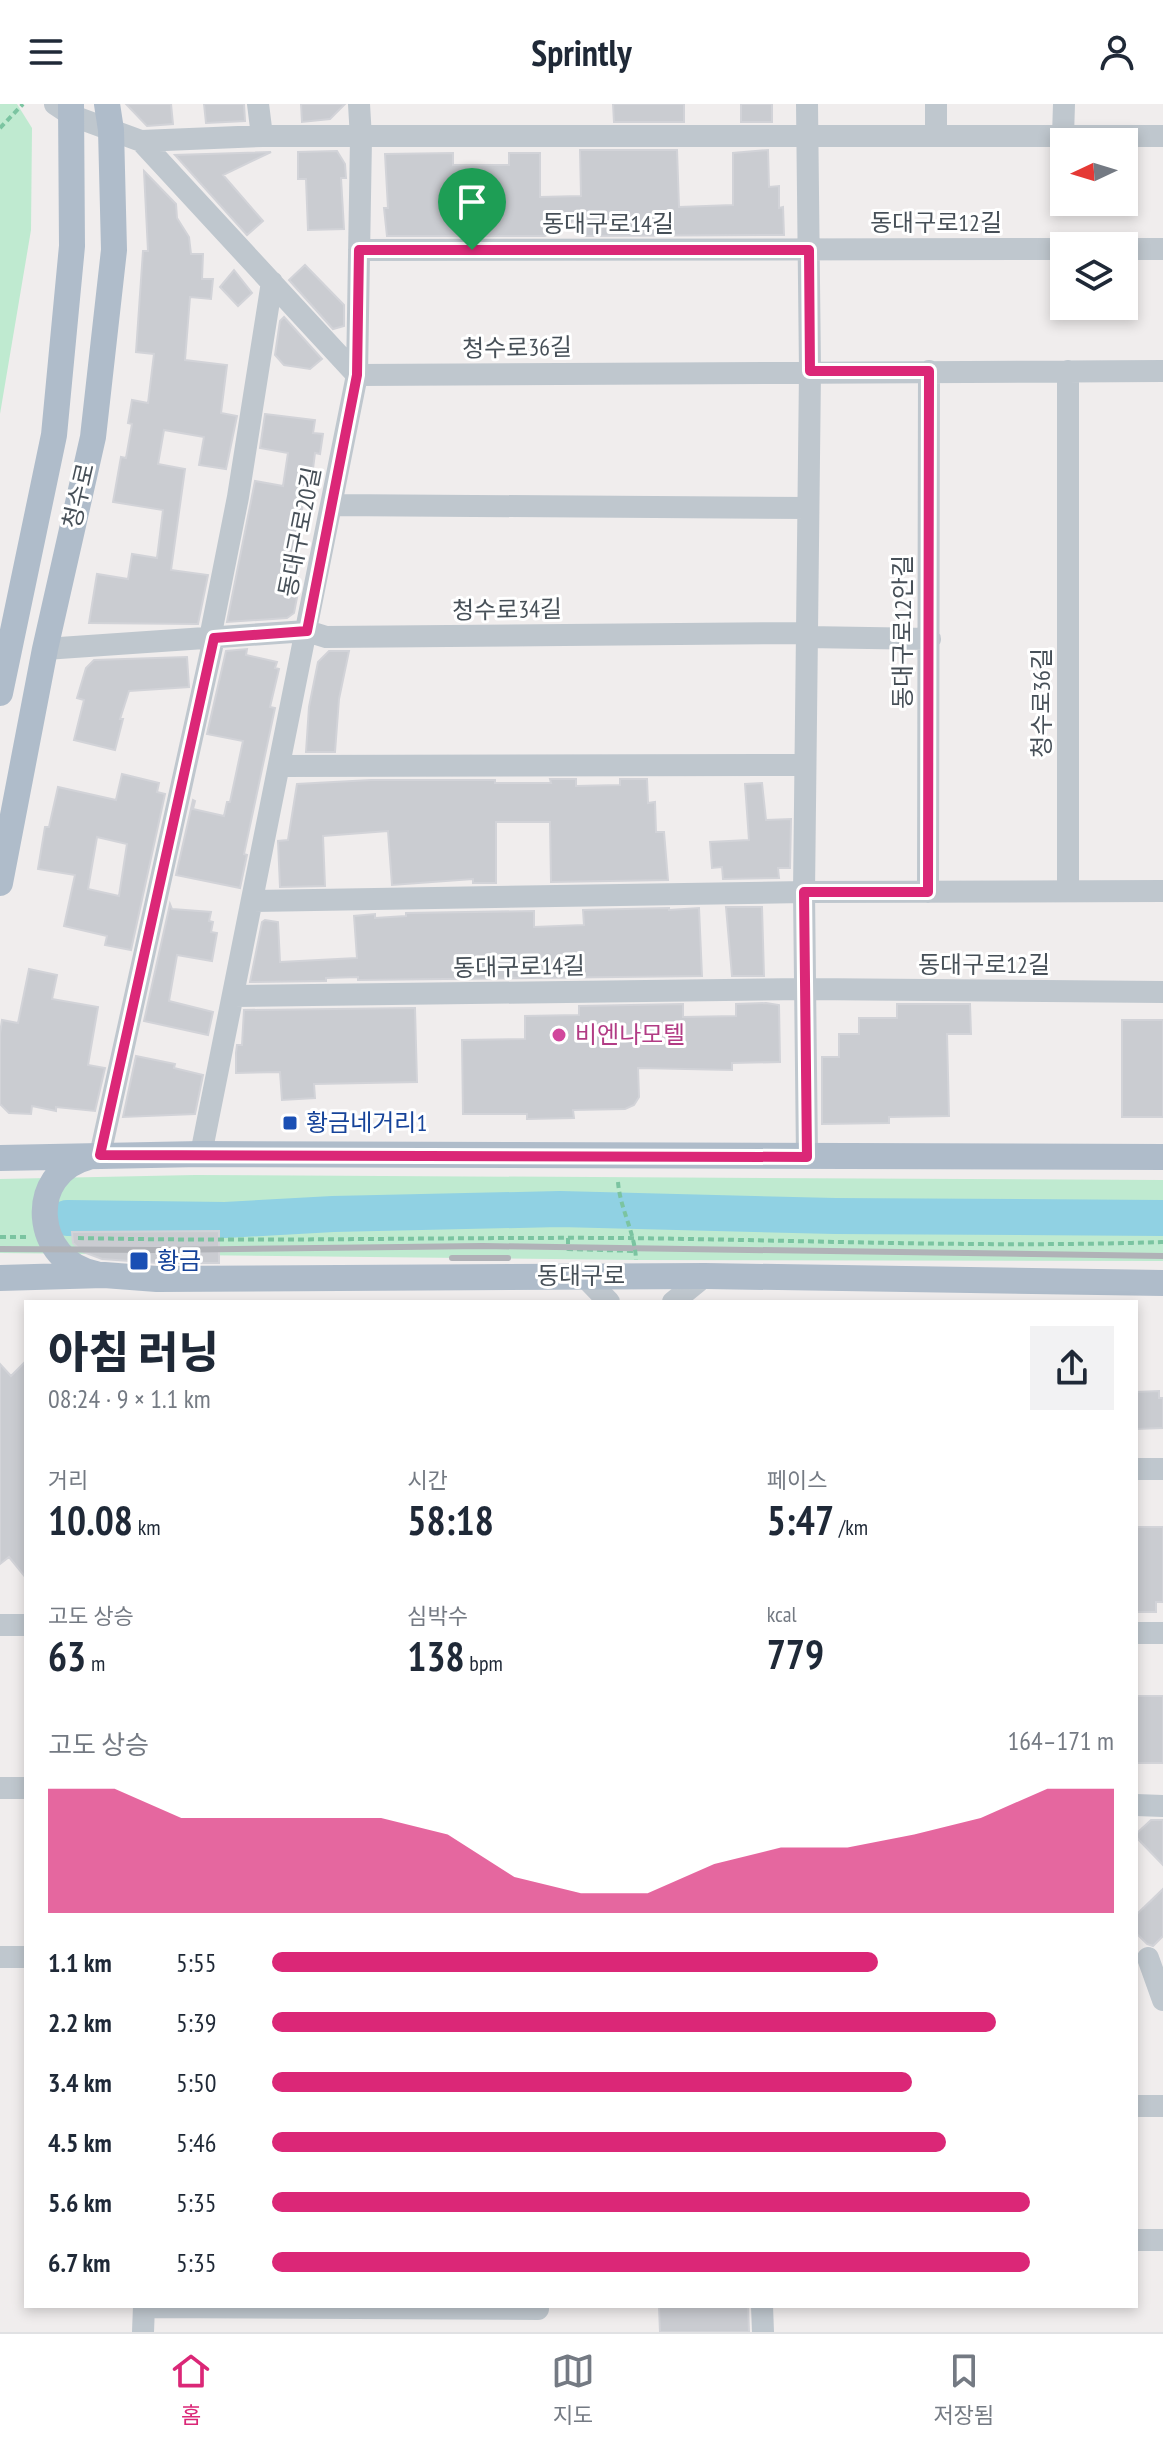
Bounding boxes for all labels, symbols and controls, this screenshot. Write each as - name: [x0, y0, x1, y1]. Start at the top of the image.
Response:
- text: Sprintly: [531, 29, 632, 76]
- icon: menu: [24, 30, 68, 74]
- icon: person: [1095, 30, 1139, 74]
- north arrow: [1050, 128, 1138, 216]
- map controls: [1050, 128, 1138, 320]
- pin: [438, 168, 506, 250]
- icon: arrive: [450, 180, 494, 224]
- street label: 동대구로12길: [870, 207, 1002, 238]
- street label: 동대구로14길: [542, 208, 674, 239]
- button: layers: [1050, 232, 1138, 320]
- street label: 청수로36길: [462, 331, 572, 364]
- street label: 청수로: [56, 460, 101, 532]
- street label: 동대구로20길: [272, 464, 327, 600]
- street label: 동대구로12안길: [887, 555, 918, 709]
- street label: 청수로34길: [452, 593, 562, 626]
- street label: 청수로36길: [1026, 648, 1057, 758]
- street label: 동대구로12길: [918, 949, 1050, 980]
- street label: 동대구로14길: [453, 950, 585, 983]
- place label: 비엔나모텔: [575, 1019, 685, 1050]
- marker: 비엔나모텔: [550, 1026, 568, 1044]
- place label: 황금네거리1: [306, 1107, 427, 1138]
- marker: 황금네거리1: [281, 1114, 299, 1132]
- place label: 황금: [157, 1245, 201, 1276]
- marker: 황금: [128, 1250, 150, 1272]
- street label: 동대구로: [537, 1260, 625, 1291]
- text: 아침 러닝: [48, 1323, 219, 1380]
- button: share: [1030, 1326, 1114, 1410]
- text: 08:24 · 9 × 1.1 km: [48, 1382, 211, 1415]
- text: 거리: [48, 1466, 88, 1494]
- text: 시간: [407, 1466, 448, 1494]
- text: 페이스: [767, 1466, 827, 1494]
- text: 10.08: [48, 1494, 133, 1546]
- text: 58:18: [407, 1494, 494, 1546]
- text: 5:47: [767, 1494, 834, 1546]
- text: km: [133, 1513, 161, 1541]
- text: /km: [834, 1513, 868, 1541]
- text: kcal: [767, 1600, 797, 1628]
- text: 고도 상승: [48, 1602, 134, 1630]
- text: 심박수: [407, 1602, 468, 1630]
- text: 779: [767, 1628, 824, 1680]
- text: 63: [48, 1630, 86, 1682]
- text: 138: [407, 1630, 465, 1682]
- text: m: [86, 1649, 105, 1677]
- text: bpm: [465, 1649, 503, 1677]
- text: 164–171 m: [1008, 1724, 1114, 1757]
- text: 고도 상승: [48, 1728, 149, 1761]
- text: 1.1 km: [48, 1946, 112, 1979]
- text: 5:55: [176, 1946, 216, 1979]
- text: 2.2 km: [48, 2006, 112, 2039]
- text: 5:39: [176, 2006, 216, 2039]
- text: 3.4 km: [48, 2066, 112, 2099]
- text: 5:50: [176, 2066, 216, 2099]
- text: 4.5 km: [48, 2126, 112, 2159]
- text: 5:46: [176, 2126, 216, 2159]
- text: 5.6 km: [48, 2186, 112, 2219]
- text: 5:35: [176, 2186, 216, 2219]
- text: 6.7 km: [48, 2246, 111, 2279]
- text: 5:35: [176, 2246, 216, 2279]
- tab: 홈: [169, 2349, 213, 2429]
- tab: 지도: [551, 2349, 595, 2429]
- tab: 저장됨: [933, 2349, 994, 2429]

